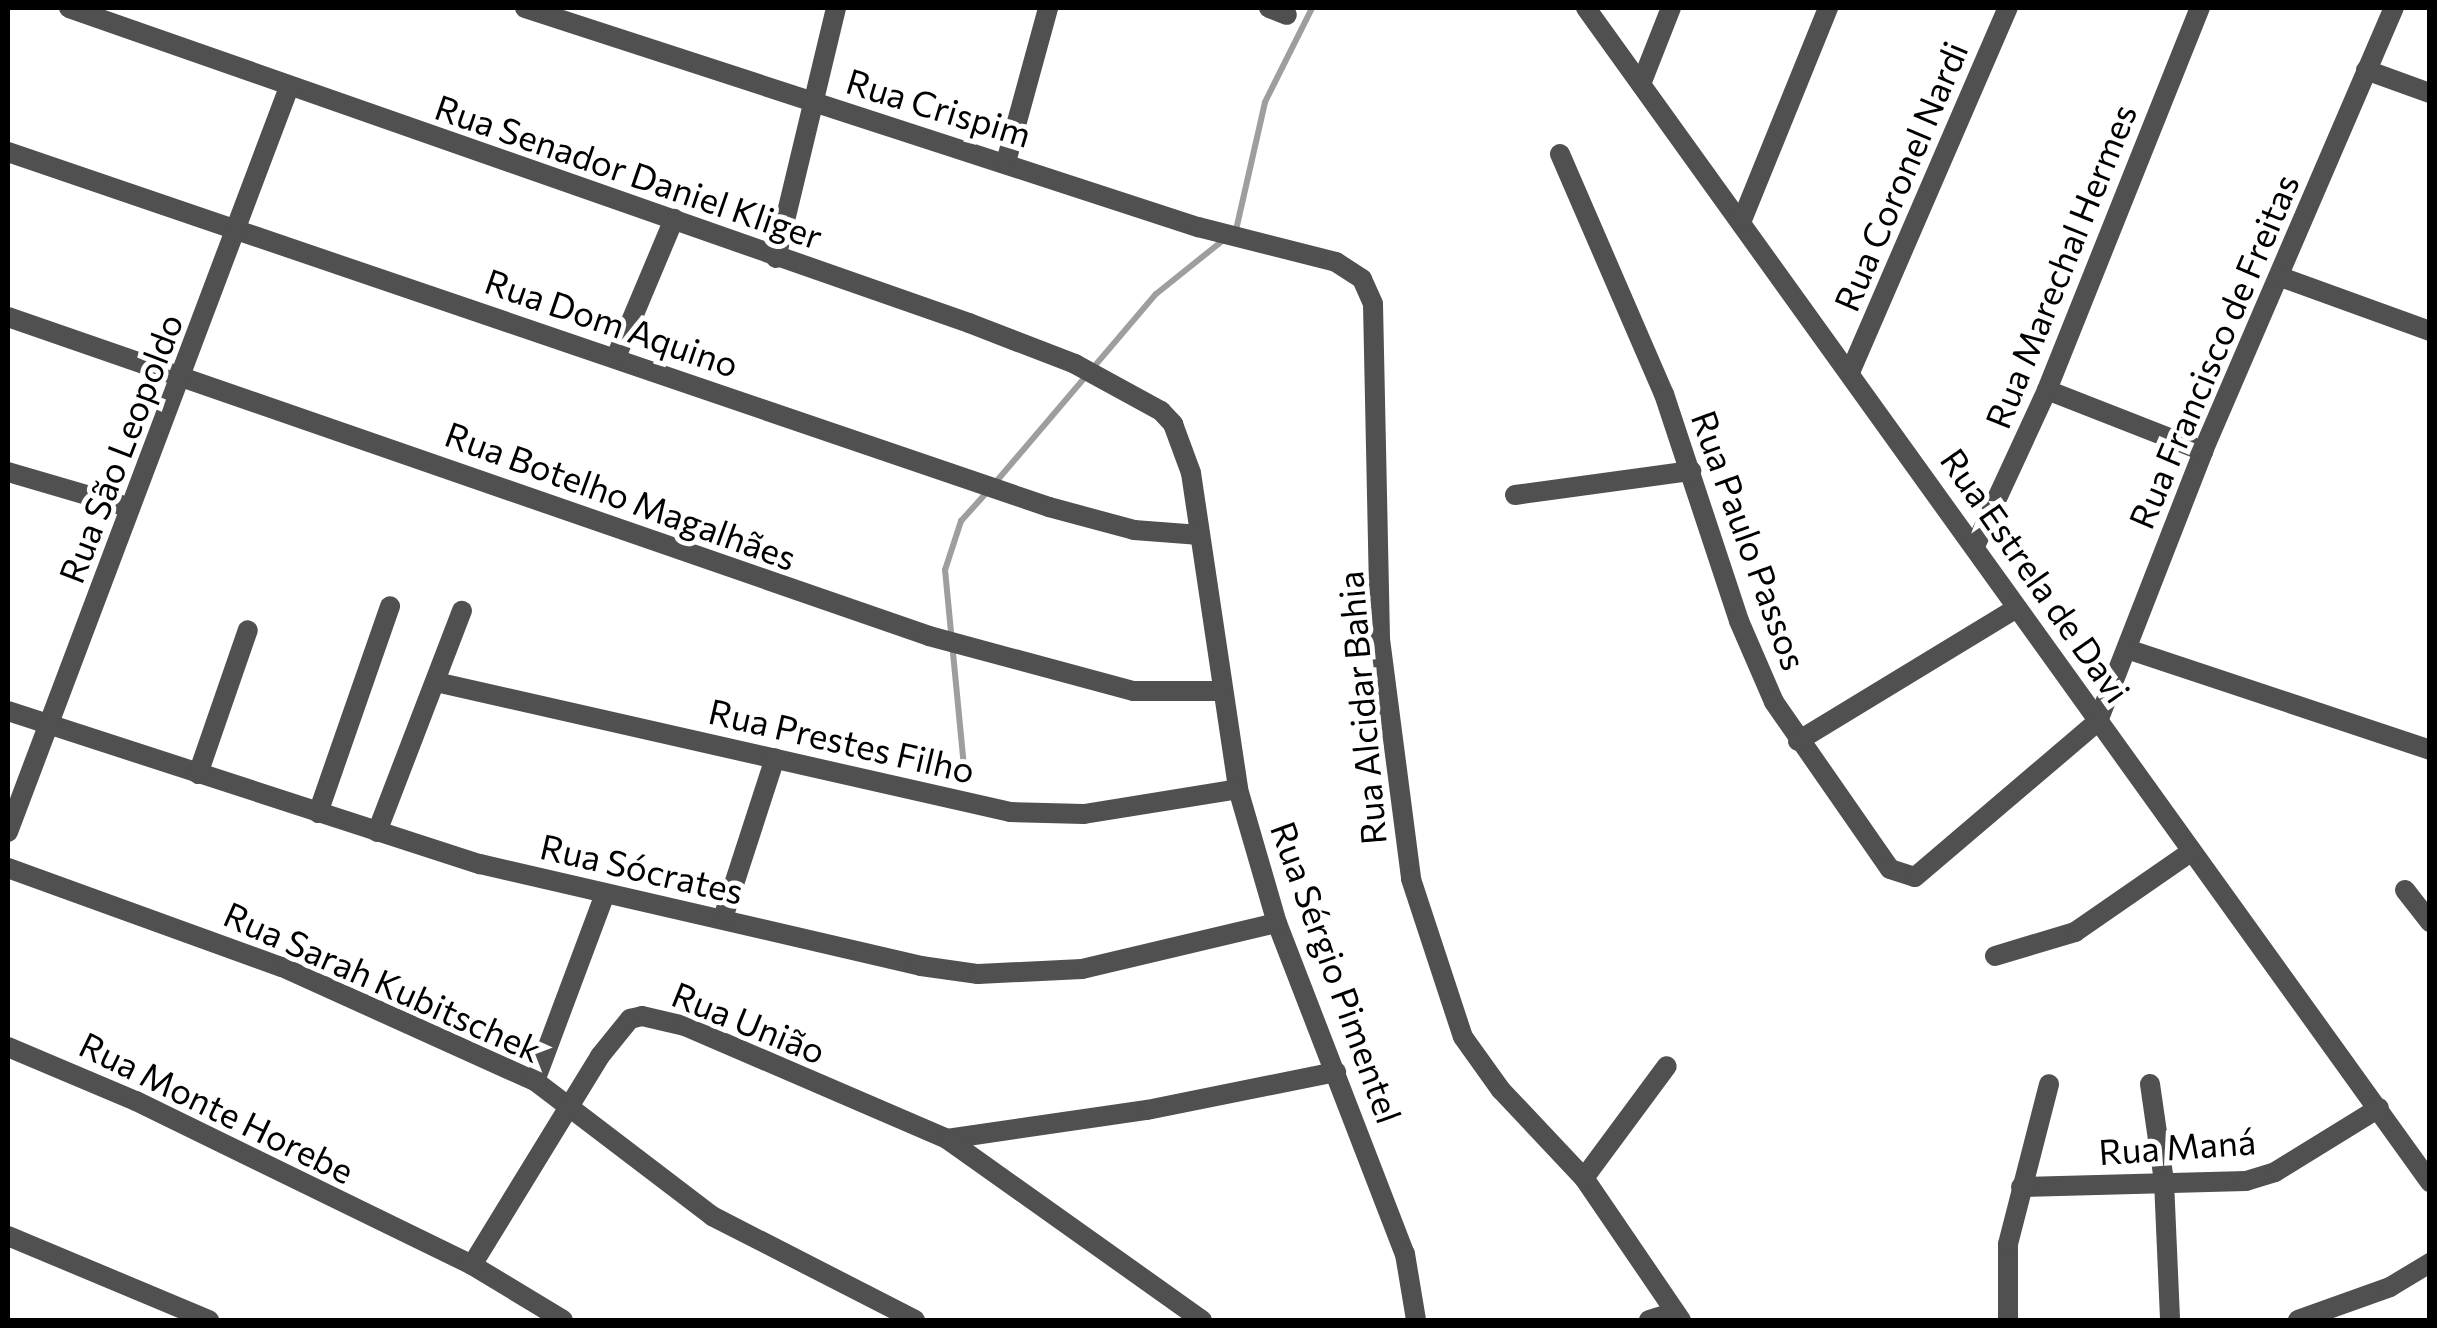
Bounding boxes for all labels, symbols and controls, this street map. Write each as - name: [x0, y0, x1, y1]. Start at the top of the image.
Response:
- street label: Rua Coronel Nardi: [1824, 35, 1976, 317]
- street label: Rua Crispim: [842, 59, 1036, 155]
- street label: Rua Senador Daniel Kliger: [430, 85, 828, 257]
- street label: Rua Marechal Hermes: [1976, 98, 2144, 434]
- street label: Rua Francisco de Freitas: [2119, 167, 2307, 535]
- street label: Rua Dom Aquino: [480, 259, 744, 385]
- street label: Rua São Leopoldo: [49, 307, 191, 589]
- street label: Rua Paulo Passos: [1684, 405, 1816, 675]
- street label: Rua Botelho Magalhães: [440, 412, 802, 578]
- street label: Rua Estrela de Davi: [1933, 440, 2139, 710]
- street label: Rua Alcidar Bahia: [1328, 569, 1394, 847]
- street label: Rua Prestes Filho: [705, 689, 979, 791]
- street label: Rua Sérgio Pimentel: [1263, 815, 1411, 1129]
- street label: Rua Sócrates: [536, 824, 748, 912]
- street label: Rua Sarah Kubitschek: [218, 892, 548, 1070]
- street label: Rua União: [666, 972, 832, 1072]
- street label: Rua Monte Horebe: [73, 1022, 361, 1192]
- street label: Rua Maná: [2097, 1120, 2257, 1172]

